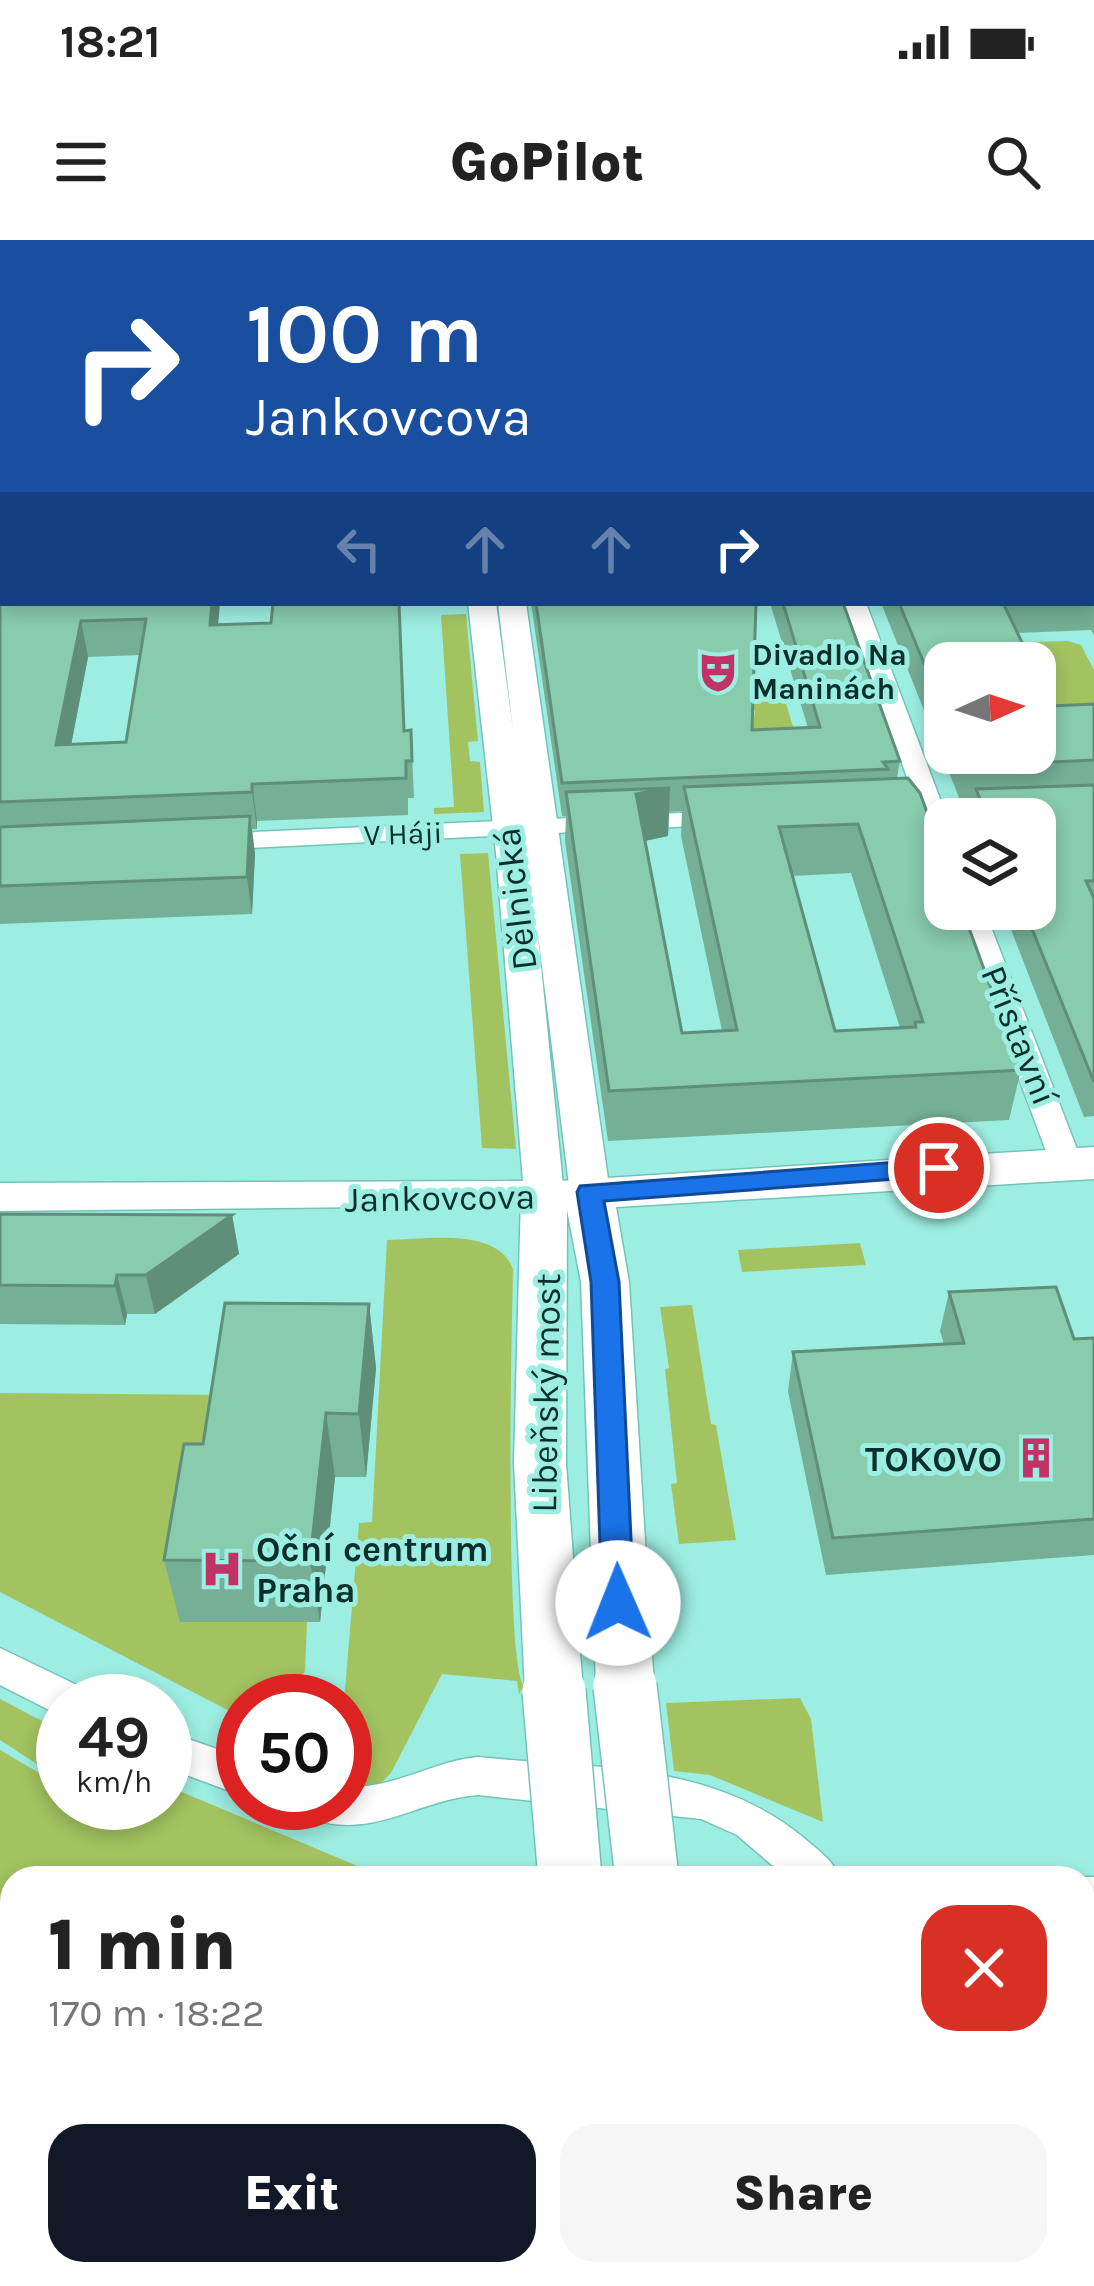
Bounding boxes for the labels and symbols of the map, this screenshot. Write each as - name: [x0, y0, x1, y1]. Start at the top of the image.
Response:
- place label: Divadlo Na Maninách: [752, 637, 907, 707]
- north arrow: [924, 642, 1056, 774]
- theatre icon: Divadlo Na Maninách: [695, 649, 741, 695]
- street label: V Háji: [363, 815, 443, 853]
- street label: Dělnická: [486, 825, 546, 973]
- street label: Přístavní: [972, 960, 1066, 1111]
- pin: [888, 1117, 990, 1219]
- street label: Jankovcova: [345, 1175, 536, 1221]
- street label: Libeňský most: [523, 1273, 569, 1513]
- building icon: TOKOVO: [1013, 1435, 1059, 1481]
- place label: TOKOVO: [865, 1438, 1002, 1480]
- place label: Oční centrum Praha: [256, 1528, 489, 1611]
- position arrow: [555, 1540, 681, 1666]
- hospital icon: Oční centrum Praha: [199, 1546, 245, 1592]
- speed limit sign: 50: [216, 1674, 372, 1830]

